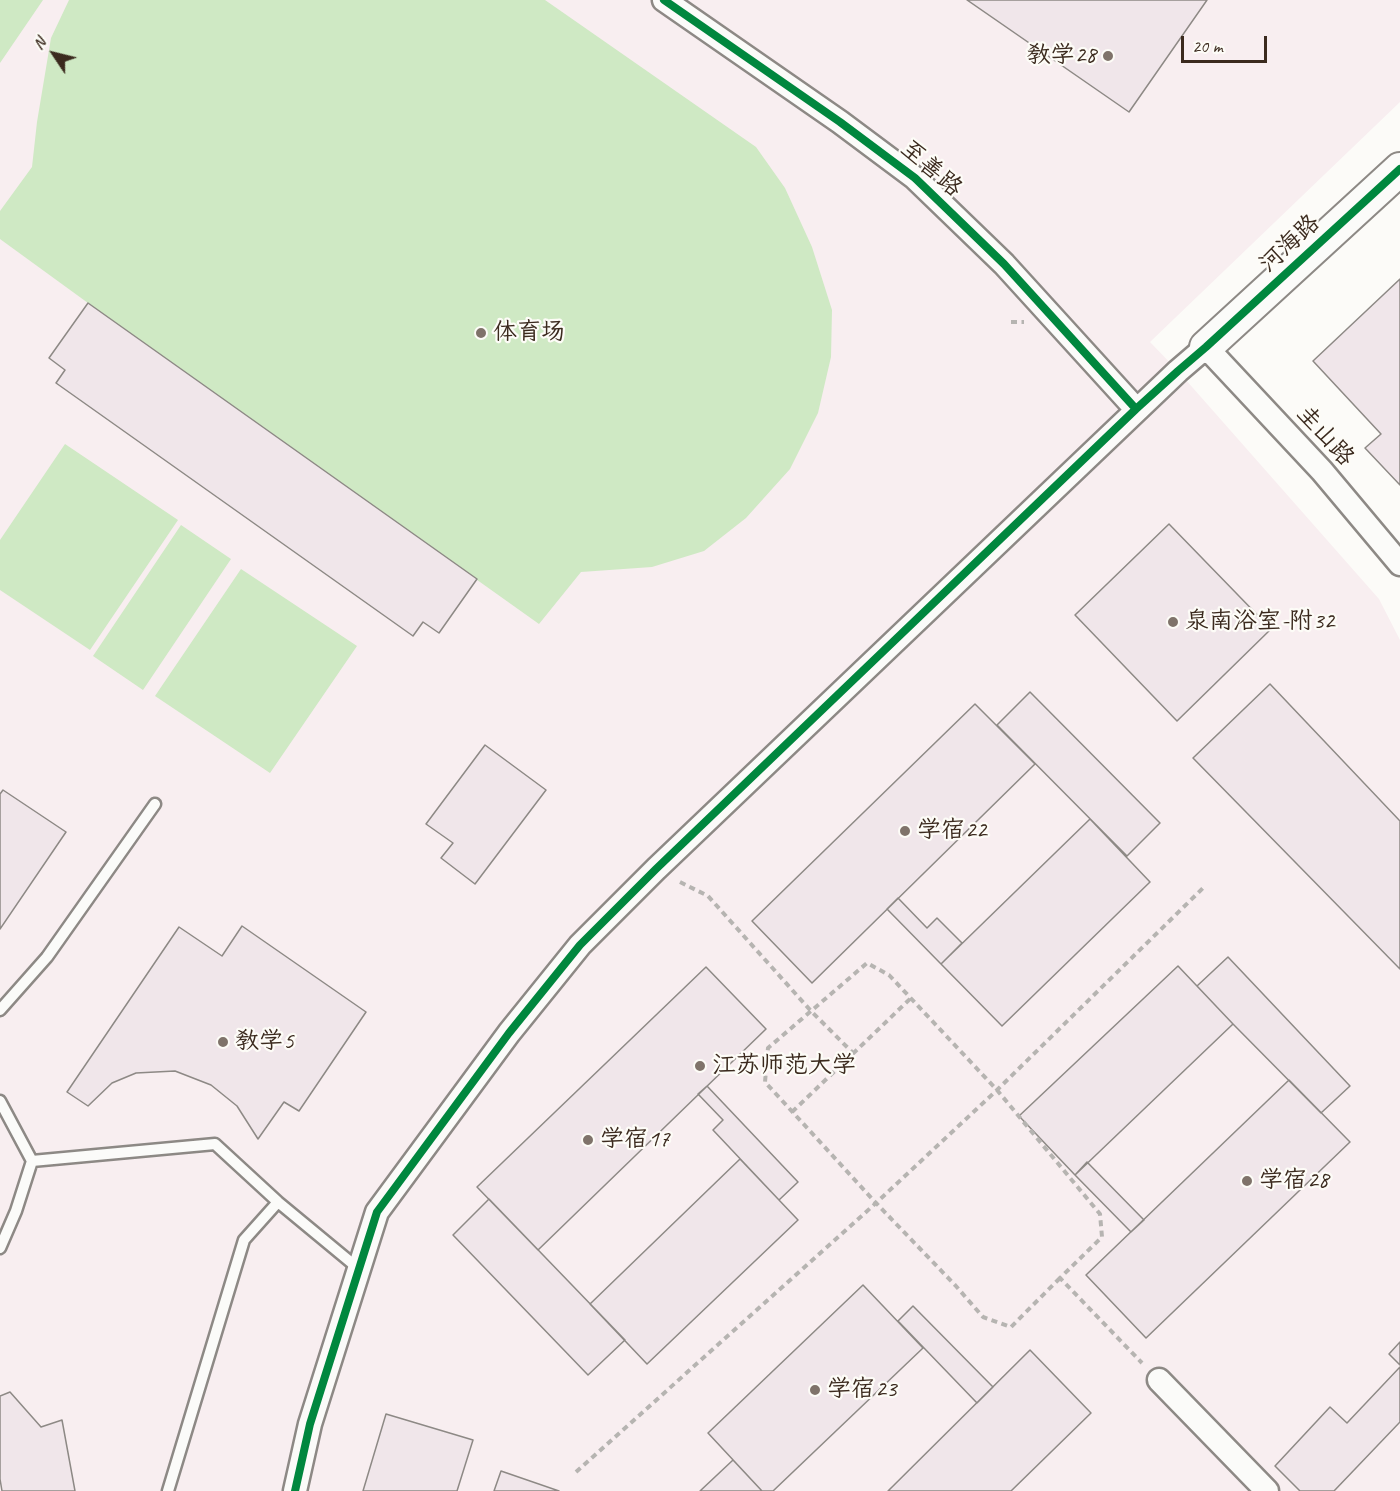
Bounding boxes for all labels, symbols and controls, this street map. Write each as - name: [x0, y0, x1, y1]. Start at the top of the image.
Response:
- north arrow: [24, 24, 84, 84]
- scale bar: [1184, 24, 1270, 62]
- text: N: [28, 34, 50, 53]
- text: 20 m: [1192, 35, 1223, 57]
- place label: 教学28: [1026, 42, 1096, 70]
- marker: 教学28: [1101, 49, 1115, 63]
- street label: 至善路: [894, 135, 968, 203]
- street label: 河海路: [1254, 209, 1326, 279]
- place label: 体育场: [493, 319, 565, 347]
- marker: 体育场: [474, 326, 488, 340]
- street label: 圭山路: [1290, 400, 1360, 472]
- place label: 泉南浴室-附32: [1185, 608, 1334, 636]
- marker: 泉南浴室-附32: [1166, 615, 1180, 629]
- place label: 学宿22: [917, 817, 987, 845]
- marker: 学宿22: [898, 824, 912, 838]
- place label: 教学5: [235, 1028, 294, 1056]
- marker: 教学5: [216, 1035, 230, 1049]
- place label: 江苏师范大学: [712, 1052, 856, 1080]
- marker: 江苏师范大学: [693, 1059, 707, 1073]
- place label: 学宿17: [600, 1126, 670, 1154]
- marker: 学宿17: [581, 1133, 595, 1147]
- place label: 学宿28: [1259, 1167, 1329, 1195]
- marker: 学宿28: [1240, 1174, 1254, 1188]
- place label: 学宿23: [827, 1376, 897, 1404]
- marker: 学宿23: [808, 1383, 822, 1397]

